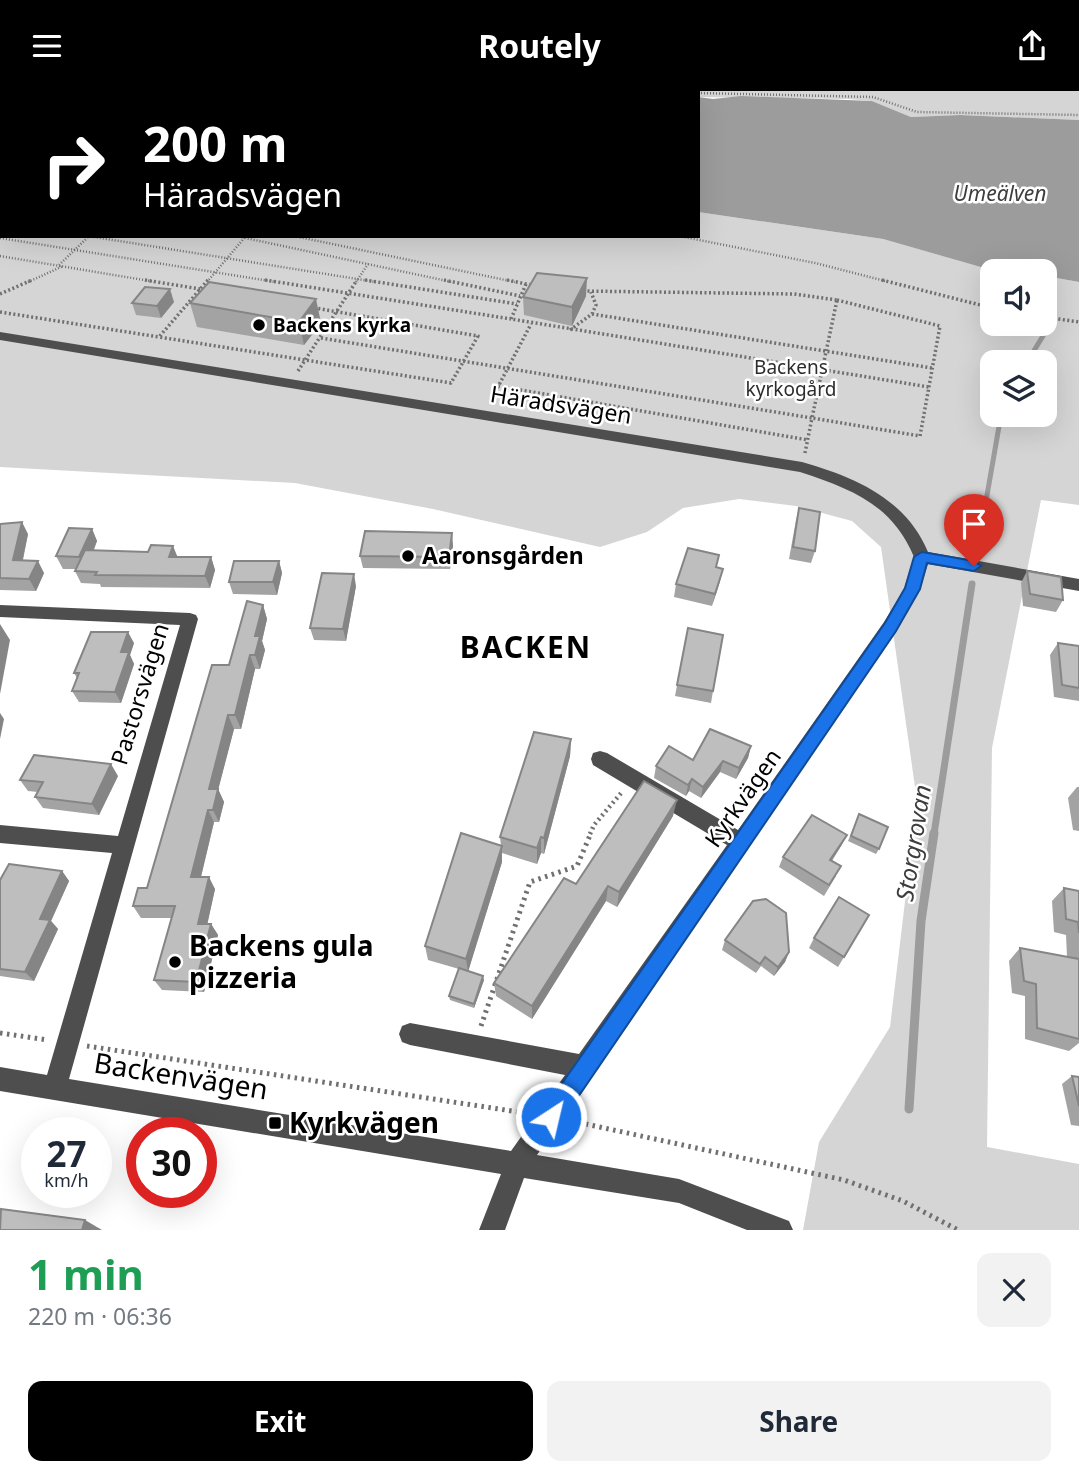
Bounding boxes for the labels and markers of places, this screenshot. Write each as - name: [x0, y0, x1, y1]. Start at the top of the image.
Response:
- place label: Backens kyrka: [273, 312, 411, 338]
- marker: Backens kyrka: [251, 317, 267, 333]
- pin: [944, 494, 1004, 566]
- place label: Aaronsgården: [422, 539, 584, 571]
- marker: Aaronsgården: [400, 548, 416, 564]
- place label: Backens gula pizzeria: [189, 926, 373, 996]
- marker: Backens gula pizzeria: [167, 954, 183, 970]
- place label: Kyrkvägen: [289, 1103, 439, 1141]
- marker: Kyrkvägen: [267, 1115, 283, 1131]

